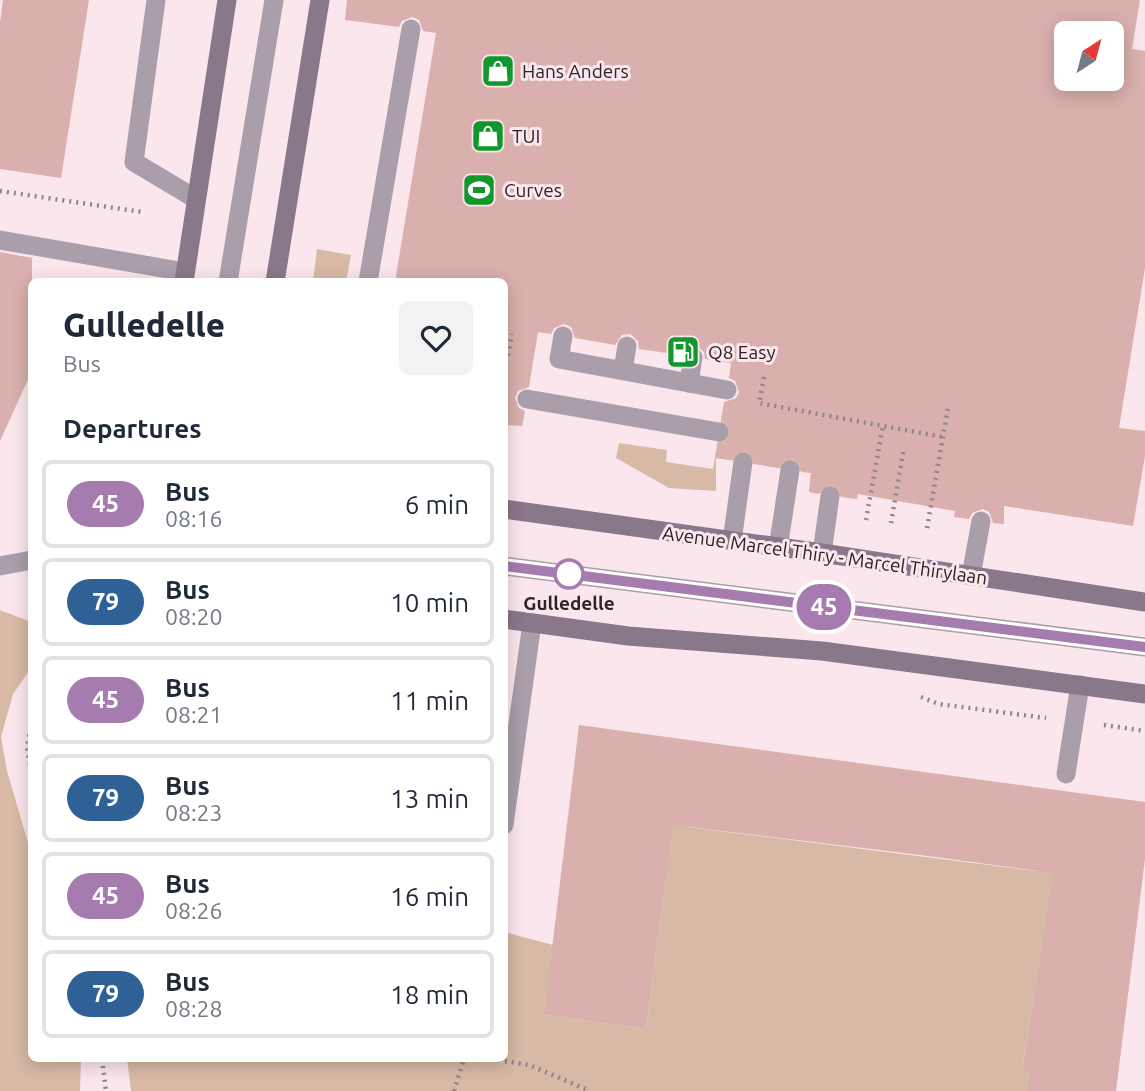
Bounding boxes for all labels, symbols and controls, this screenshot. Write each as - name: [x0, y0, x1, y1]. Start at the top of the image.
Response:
- north arrow: [1054, 21, 1124, 91]
- map controls: [1054, 21, 1124, 91]
- shop icon: Hans Anders: [479, 52, 517, 90]
- place label: Hans Anders: [522, 60, 629, 82]
- shop icon: TUI: [469, 117, 507, 155]
- place label: TUI: [512, 125, 540, 147]
- sports icon: Curves: [460, 171, 498, 209]
- place label: Curves: [504, 179, 562, 201]
- button: heart: [399, 301, 473, 375]
- text: Gulledelle: [63, 306, 225, 343]
- fuel station icon: Q8 Easy: [664, 333, 702, 371]
- place label: Q8 Easy: [708, 341, 776, 363]
- text: Bus: [63, 351, 101, 376]
- text: Departures: [63, 414, 201, 443]
- text: Bus: [165, 477, 210, 506]
- text: 45: [92, 490, 119, 517]
- text: 6 min: [405, 490, 469, 519]
- text: 08:16: [165, 506, 223, 531]
- street label: Avenue Marcel Thiry - Marcel Thirylaan: [661, 521, 989, 589]
- marker: Gulledelle: [554, 559, 584, 589]
- text: Bus: [165, 575, 210, 604]
- line badge: 45: [792, 584, 856, 630]
- text: 79: [92, 588, 119, 615]
- text: 10 min: [390, 588, 469, 617]
- place label: Gulledelle: [523, 592, 615, 614]
- text: 45: [810, 593, 838, 620]
- text: 08:20: [165, 604, 223, 629]
- text: Bus: [165, 673, 210, 702]
- text: 45: [92, 686, 119, 713]
- text: 11 min: [390, 686, 469, 715]
- text: 08:21: [165, 702, 223, 727]
- text: Bus: [165, 771, 210, 800]
- text: 79: [92, 784, 119, 811]
- text: 13 min: [390, 784, 469, 813]
- text: 08:23: [165, 800, 223, 825]
- text: Bus: [165, 869, 210, 898]
- text: 45: [92, 882, 119, 909]
- text: 16 min: [390, 882, 469, 911]
- text: 08:26: [165, 898, 223, 923]
- text: Bus: [165, 967, 210, 996]
- text: 79: [92, 980, 119, 1007]
- text: 18 min: [390, 980, 469, 1009]
- text: 08:28: [165, 996, 223, 1021]

